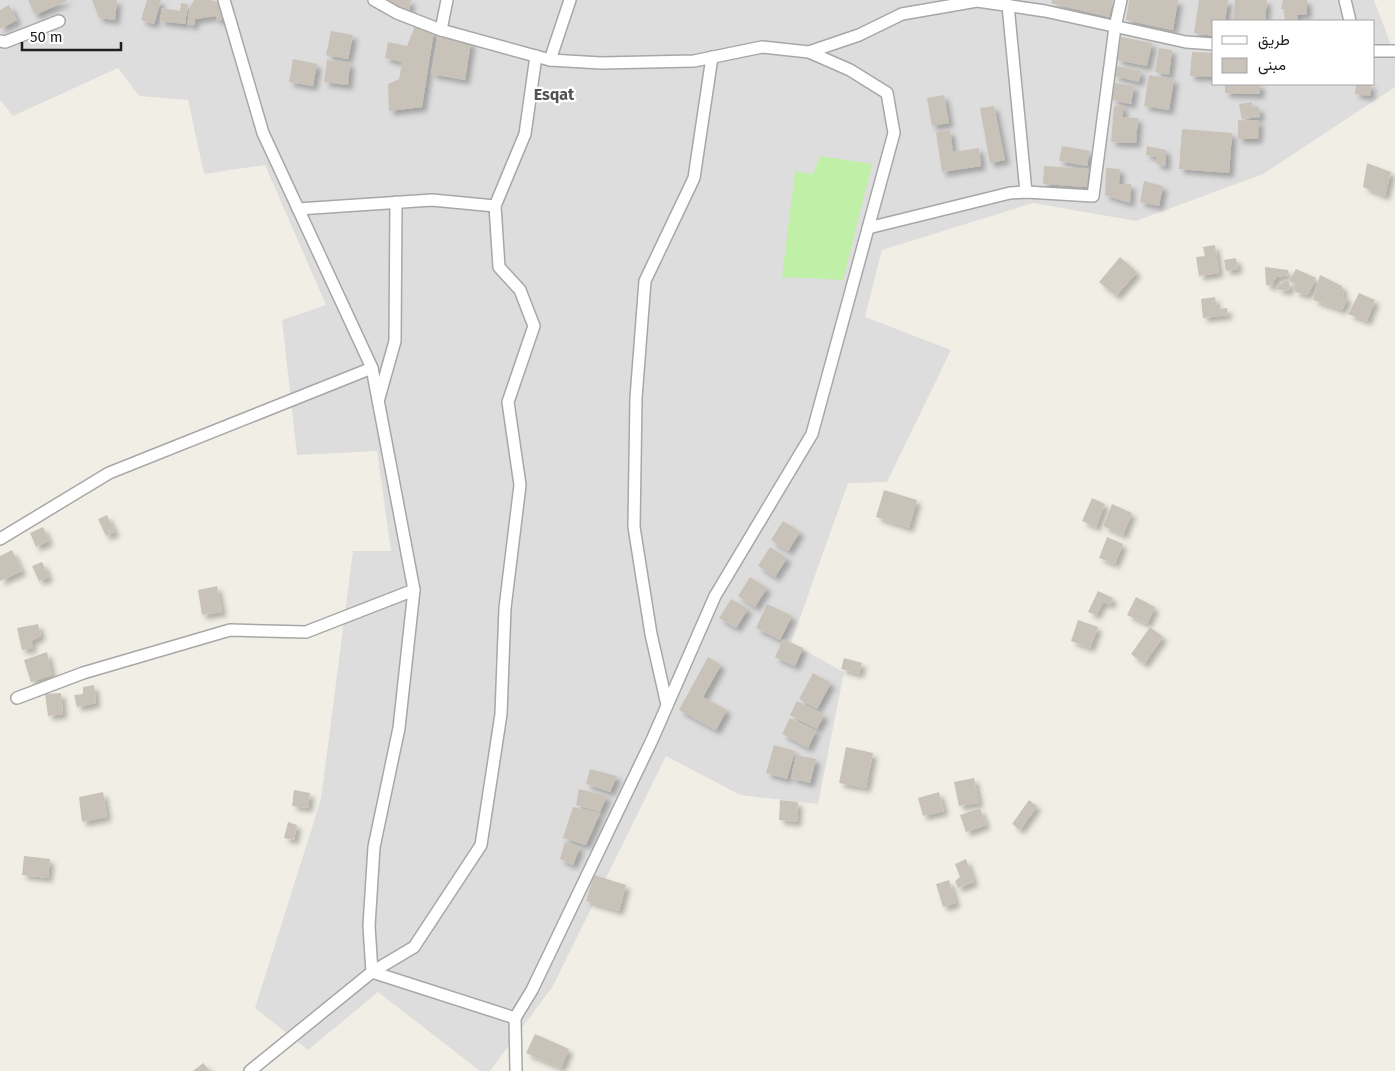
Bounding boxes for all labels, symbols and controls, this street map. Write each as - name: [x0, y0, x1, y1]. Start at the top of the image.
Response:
- scale bar: [22, 20, 121, 52]
- legend: [1212, 20, 1375, 85]
- text: 50 m: [30, 28, 63, 46]
- text: طريق: [1258, 31, 1290, 50]
- text: مبنى: [1258, 56, 1286, 75]
- district label: Esqat: [534, 85, 575, 104]

